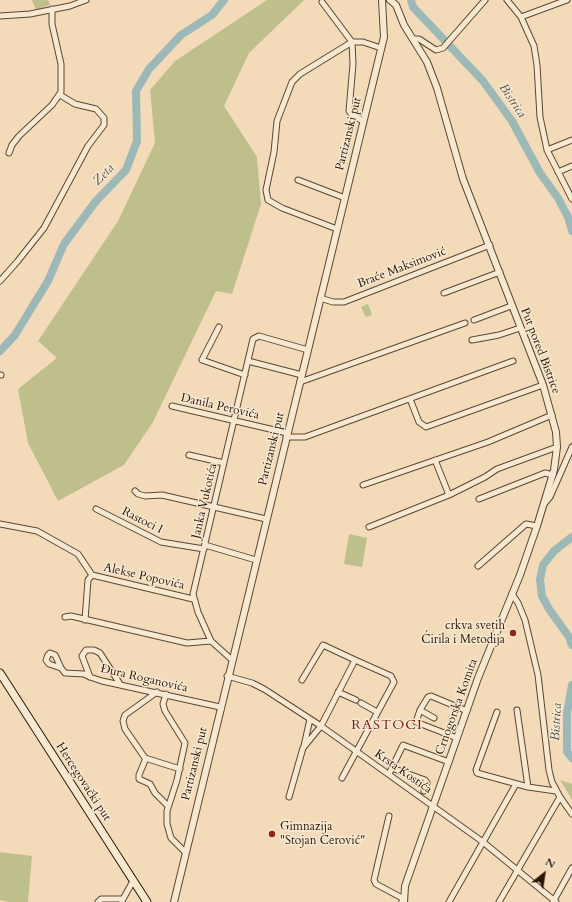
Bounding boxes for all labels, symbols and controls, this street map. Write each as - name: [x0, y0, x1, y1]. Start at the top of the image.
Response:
- water label: Bistrica: [495, 81, 529, 121]
- street label: Partizanski put: [333, 96, 365, 172]
- water label: Zeta: [90, 161, 118, 189]
- street label: Braće Maksimović: [356, 244, 448, 292]
- street label: Put pored Bistrice: [517, 306, 563, 396]
- street label: Danila Perovića: [179, 391, 261, 423]
- street label: Partizanski put: [256, 411, 288, 487]
- street label: Janka Vukotića: [189, 462, 221, 540]
- street label: Rastoci I: [119, 505, 165, 537]
- street label: Alekse Popovića: [102, 561, 186, 593]
- place label: crkva svetih Ćirila i Metodija: [421, 619, 505, 647]
- marker: crkva svetih Ćirila i Metodija: [508, 628, 518, 638]
- street label: Crnogorska Komita: [433, 657, 481, 757]
- street label: Đura Roganovića: [99, 662, 189, 696]
- water label: Bistrica: [548, 703, 566, 741]
- district label: RASTOCI: [351, 718, 423, 734]
- street label: Partizanski put: [179, 726, 211, 802]
- street label: Hercegovački put: [52, 740, 114, 824]
- street label: Krsta Kostića: [372, 747, 434, 797]
- place label: Gimnazija "Stojan Cerović": [280, 820, 365, 848]
- marker: Gimnazija "Stojan Cerović": [267, 829, 277, 839]
- north arrow: [524, 854, 564, 894]
- text: N: [542, 854, 558, 872]

